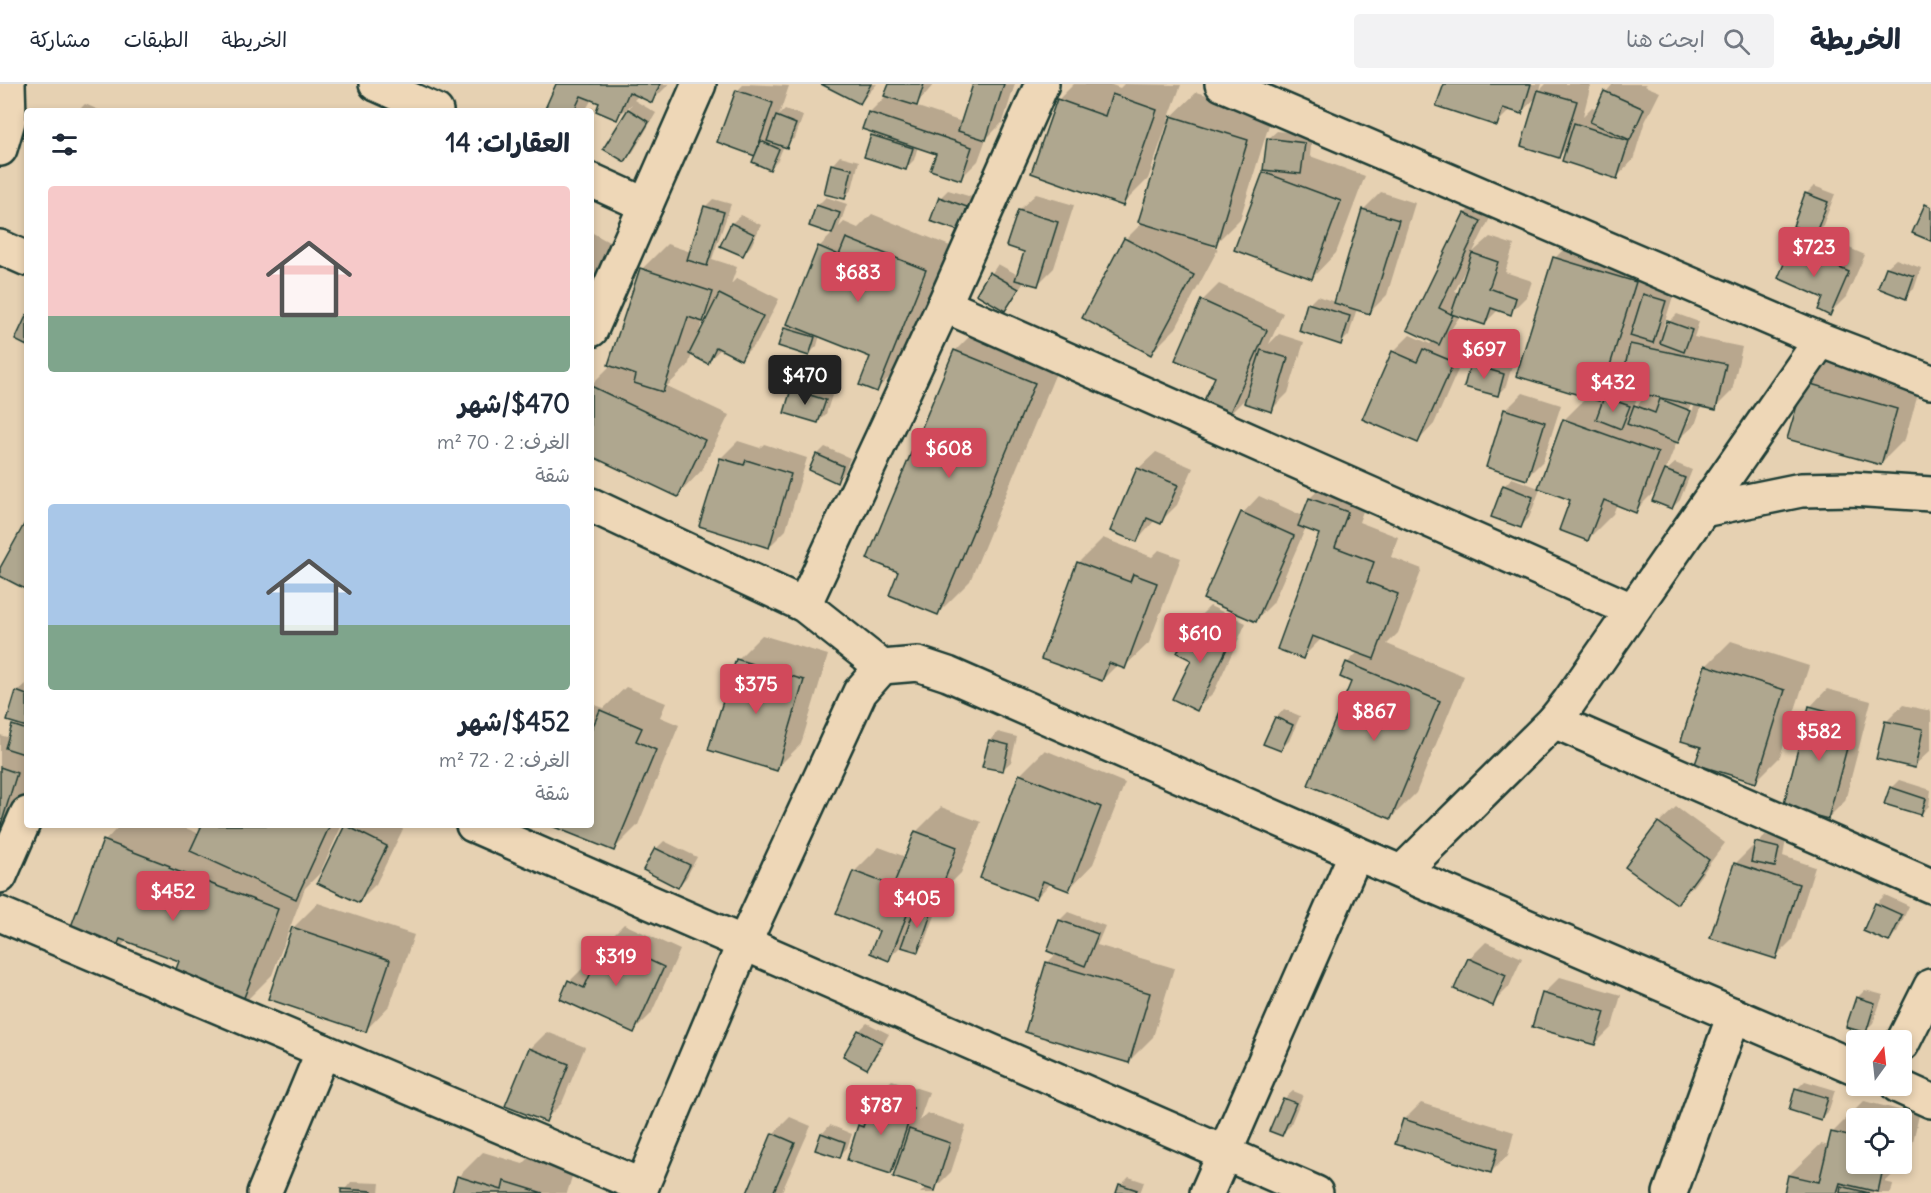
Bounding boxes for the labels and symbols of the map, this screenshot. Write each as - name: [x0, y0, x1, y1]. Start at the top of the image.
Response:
- pin: $723: [1778, 227, 1850, 278]
- pin: $683: [822, 252, 894, 303]
- pin: $697: [1448, 329, 1520, 380]
- pin: $470: [769, 355, 841, 406]
- pin: $432: [1577, 362, 1649, 413]
- pin: $608: [913, 428, 985, 479]
- pin: $610: [1164, 613, 1236, 664]
- pin: $375: [720, 664, 792, 715]
- pin: $867: [1338, 691, 1410, 742]
- pin: $582: [1783, 711, 1855, 762]
- pin: $452: [137, 871, 209, 922]
- pin: $405: [881, 878, 953, 929]
- pin: $319: [580, 936, 652, 987]
- north arrow: [1846, 1030, 1912, 1096]
- pin: $787: [845, 1085, 917, 1136]

